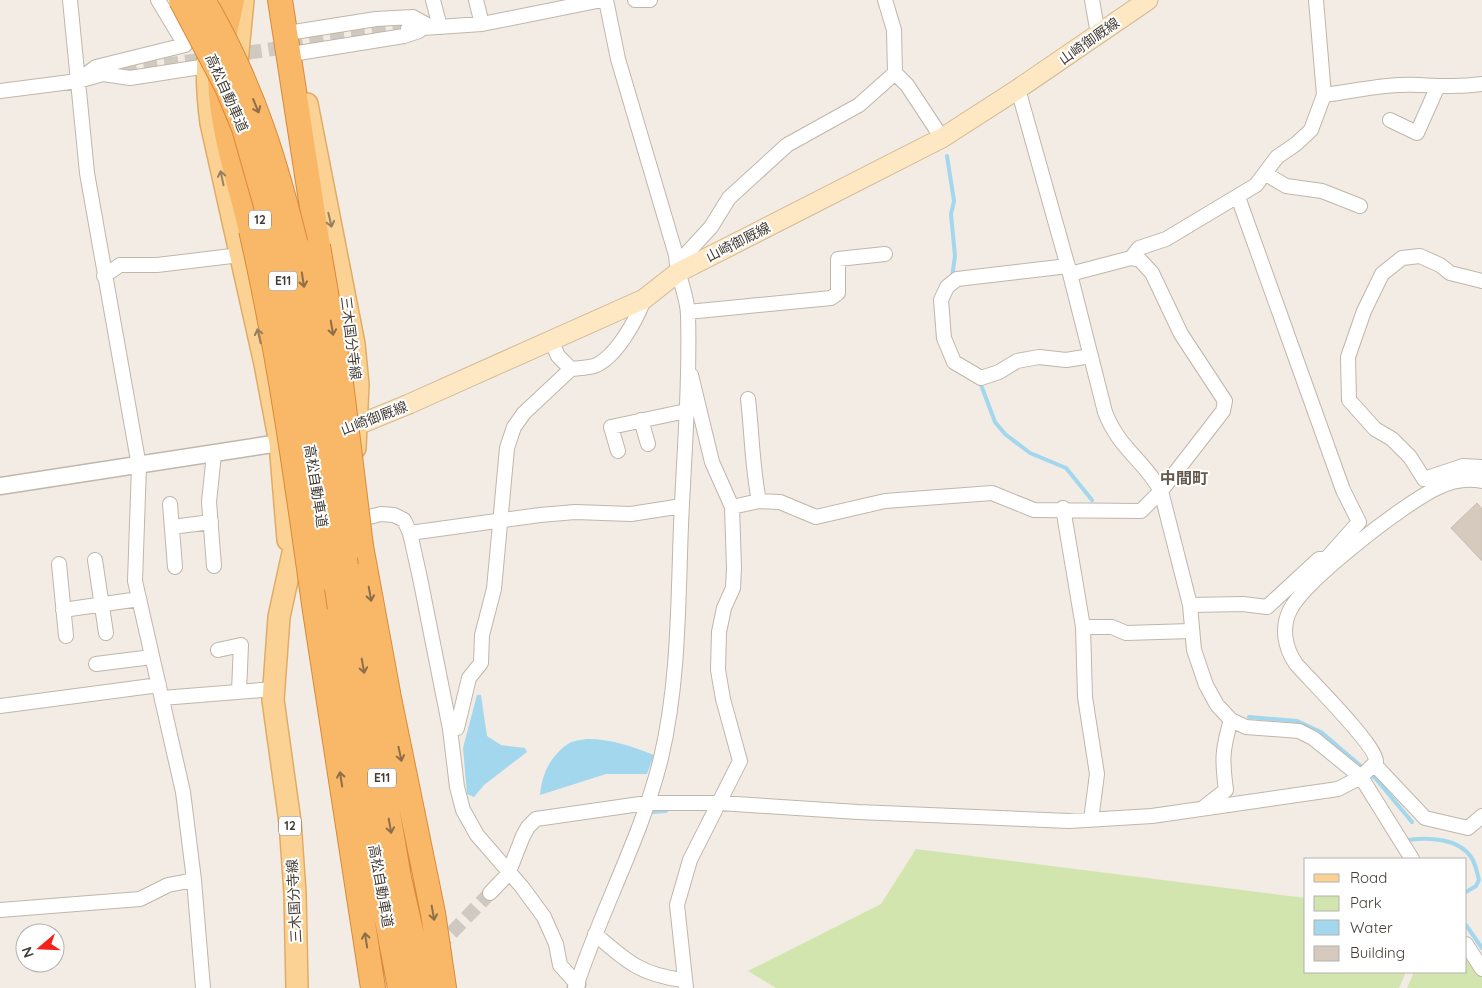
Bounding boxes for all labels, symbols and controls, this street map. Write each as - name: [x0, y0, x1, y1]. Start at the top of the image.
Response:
- street label: 山崎御厩線: [1055, 14, 1123, 68]
- street label: 高松自動車道: [202, 51, 252, 135]
- one-way arrow: [252, 98, 261, 114]
- one-way arrow: [217, 170, 226, 186]
- road number: 12: [249, 210, 271, 230]
- one-way arrow: [326, 211, 335, 227]
- street label: 山崎御厩線: [703, 218, 773, 266]
- one-way arrow: [299, 271, 309, 287]
- road number: E11: [269, 272, 297, 290]
- street label: 三木国分寺線: [337, 295, 365, 381]
- one-way arrow: [328, 320, 338, 336]
- one-way arrow: [254, 329, 263, 345]
- street label: 山崎御厩線: [338, 397, 410, 439]
- street label: 高松自動車道: [301, 443, 331, 529]
- district label: 中間町: [1160, 468, 1208, 488]
- one-way arrow: [365, 586, 375, 602]
- one-way arrow: [358, 658, 368, 674]
- one-way arrow: [396, 745, 406, 761]
- road number: E11: [368, 768, 396, 788]
- one-way arrow: [336, 772, 346, 788]
- road number: 12: [279, 816, 301, 836]
- one-way arrow: [385, 818, 395, 834]
- street label: 高松自動車道: [365, 843, 397, 929]
- legend: [1304, 858, 1467, 973]
- street label: 三木国分寺線: [283, 859, 305, 943]
- text: Road: [1350, 868, 1387, 887]
- text: Park: [1350, 893, 1382, 912]
- one-way arrow: [428, 904, 438, 920]
- text: Water: [1350, 918, 1393, 937]
- north arrow: [15, 923, 65, 973]
- one-way arrow: [360, 932, 370, 948]
- text: Building: [1350, 943, 1405, 962]
- text: N: [18, 944, 38, 960]

